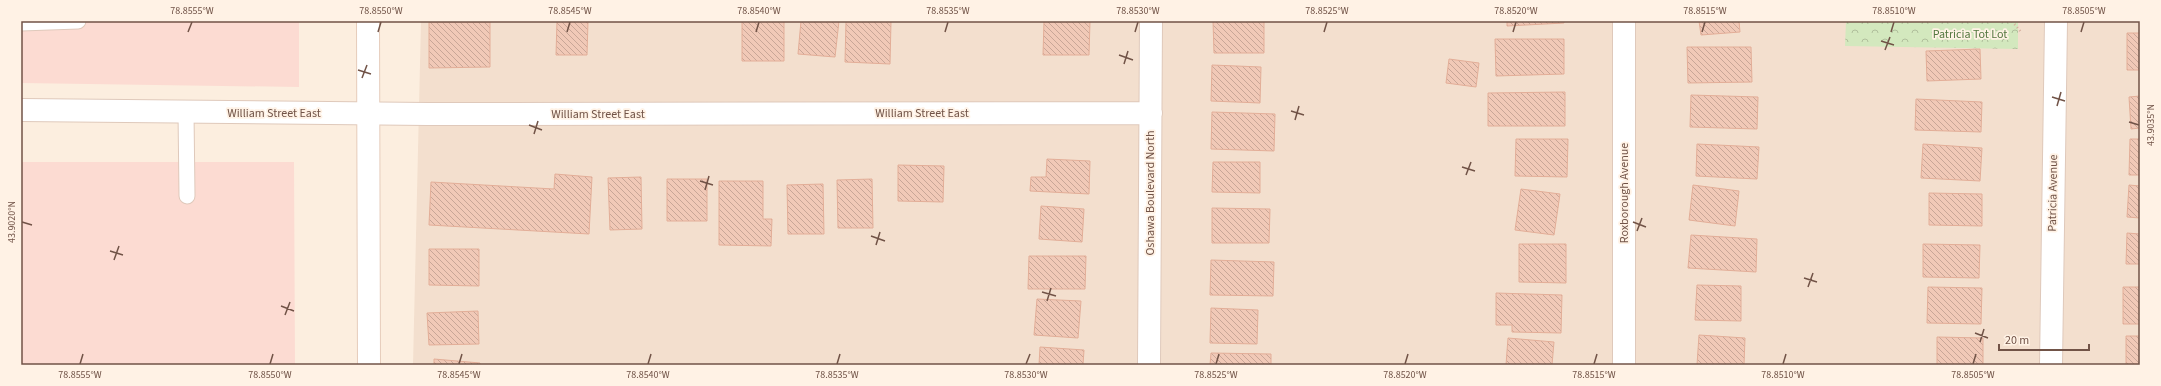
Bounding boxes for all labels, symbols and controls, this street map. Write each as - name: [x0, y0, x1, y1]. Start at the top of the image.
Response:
- text: 78.8555°W: [170, 4, 214, 18]
- text: 78.8550°W: [359, 4, 403, 18]
- text: 78.8545°W: [548, 4, 592, 18]
- text: 78.8540°W: [737, 4, 781, 18]
- text: 78.8535°W: [926, 4, 970, 18]
- text: 78.8530°W: [1116, 4, 1160, 18]
- text: 78.8525°W: [1305, 4, 1349, 18]
- text: 78.8520°W: [1494, 4, 1538, 18]
- text: 78.8515°W: [1683, 4, 1727, 18]
- text: 78.8510°W: [1872, 4, 1916, 18]
- text: 78.8505°W: [2062, 4, 2106, 18]
- park label: Patricia Tot Lot: [1933, 26, 2007, 43]
- text: 43.9035°N: [2144, 104, 2158, 146]
- street label: William Street East: [227, 105, 321, 122]
- street label: William Street East: [875, 105, 969, 122]
- street label: William Street East: [551, 106, 645, 123]
- street label: Oshawa Boulevard North: [1142, 130, 1159, 256]
- street label: Roxborough Avenue: [1616, 143, 1633, 243]
- street label: Patricia Avenue: [2044, 154, 2062, 232]
- text: 43.9020°N: [5, 201, 19, 243]
- scale bar: [1999, 326, 2089, 352]
- text: 20 m: [2005, 332, 2029, 349]
- text: 78.8555°W: [58, 368, 102, 382]
- text: 78.8550°W: [248, 368, 292, 382]
- text: 78.8545°W: [437, 368, 481, 382]
- text: 78.8540°W: [626, 368, 670, 382]
- text: 78.8535°W: [815, 368, 859, 382]
- text: 78.8530°W: [1004, 368, 1048, 382]
- text: 78.8525°W: [1194, 368, 1238, 382]
- text: 78.8520°W: [1383, 368, 1427, 382]
- text: 78.8515°W: [1572, 368, 1616, 382]
- text: 78.8510°W: [1761, 368, 1805, 382]
- text: 78.8505°W: [1951, 368, 1995, 382]

